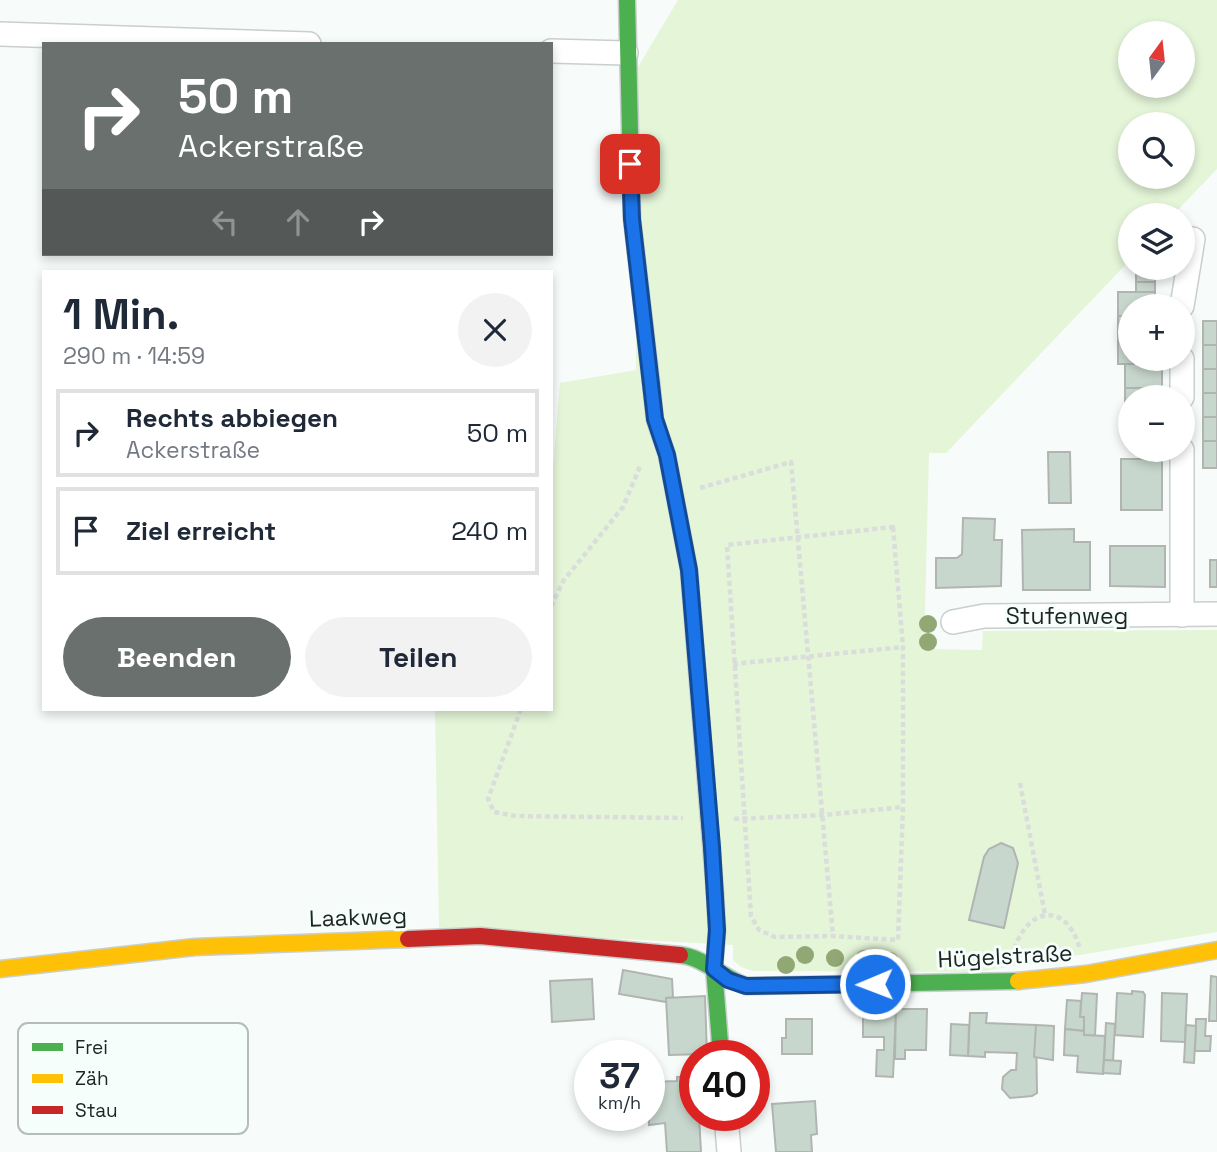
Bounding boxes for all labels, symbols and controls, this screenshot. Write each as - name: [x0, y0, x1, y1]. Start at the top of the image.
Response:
- north arrow: [1118, 21, 1195, 98]
- map controls: [1118, 21, 1195, 462]
- text: 50 m: [178, 65, 293, 127]
- icon: right: [63, 70, 154, 161]
- button: search: [1118, 112, 1195, 189]
- text: Ackerstraße: [178, 126, 365, 166]
- pin: [600, 134, 660, 194]
- icon: arrive: [611, 145, 649, 183]
- icon: left: [206, 203, 244, 241]
- icon: ahead: [279, 203, 317, 241]
- icon: right: [352, 203, 390, 241]
- button: layers: [1118, 203, 1195, 280]
- text: 1 Min.: [63, 288, 179, 341]
- button: close: [458, 293, 532, 367]
- button: +: [1118, 294, 1195, 371]
- text: 290 m · 14:59: [63, 341, 205, 371]
- button: −: [1118, 385, 1195, 462]
- text: Rechts abbiegen: [126, 401, 338, 435]
- icon: right: [67, 414, 105, 452]
- text: 50 m: [467, 416, 528, 450]
- text: Ackerstraße: [126, 435, 260, 465]
- icon: arrive: [67, 512, 105, 550]
- text: Ziel erreicht: [126, 514, 276, 548]
- text: 240 m: [451, 514, 528, 548]
- street label: Stufenweg: [1006, 601, 1128, 631]
- button: Beenden: [63, 617, 291, 697]
- button: Teilen: [305, 617, 532, 697]
- street label: Laakweg: [309, 900, 407, 934]
- street label: Hügelstraße: [937, 937, 1073, 975]
- position arrow: [838, 947, 912, 1021]
- legend: [18, 1023, 248, 1134]
- text: Frei: [75, 1035, 108, 1060]
- speed limit sign: 40: [679, 1040, 770, 1131]
- text: 37: [599, 1054, 640, 1098]
- text: Zäh: [75, 1066, 109, 1091]
- text: km/h: [598, 1091, 641, 1114]
- text: Stau: [75, 1098, 118, 1123]

